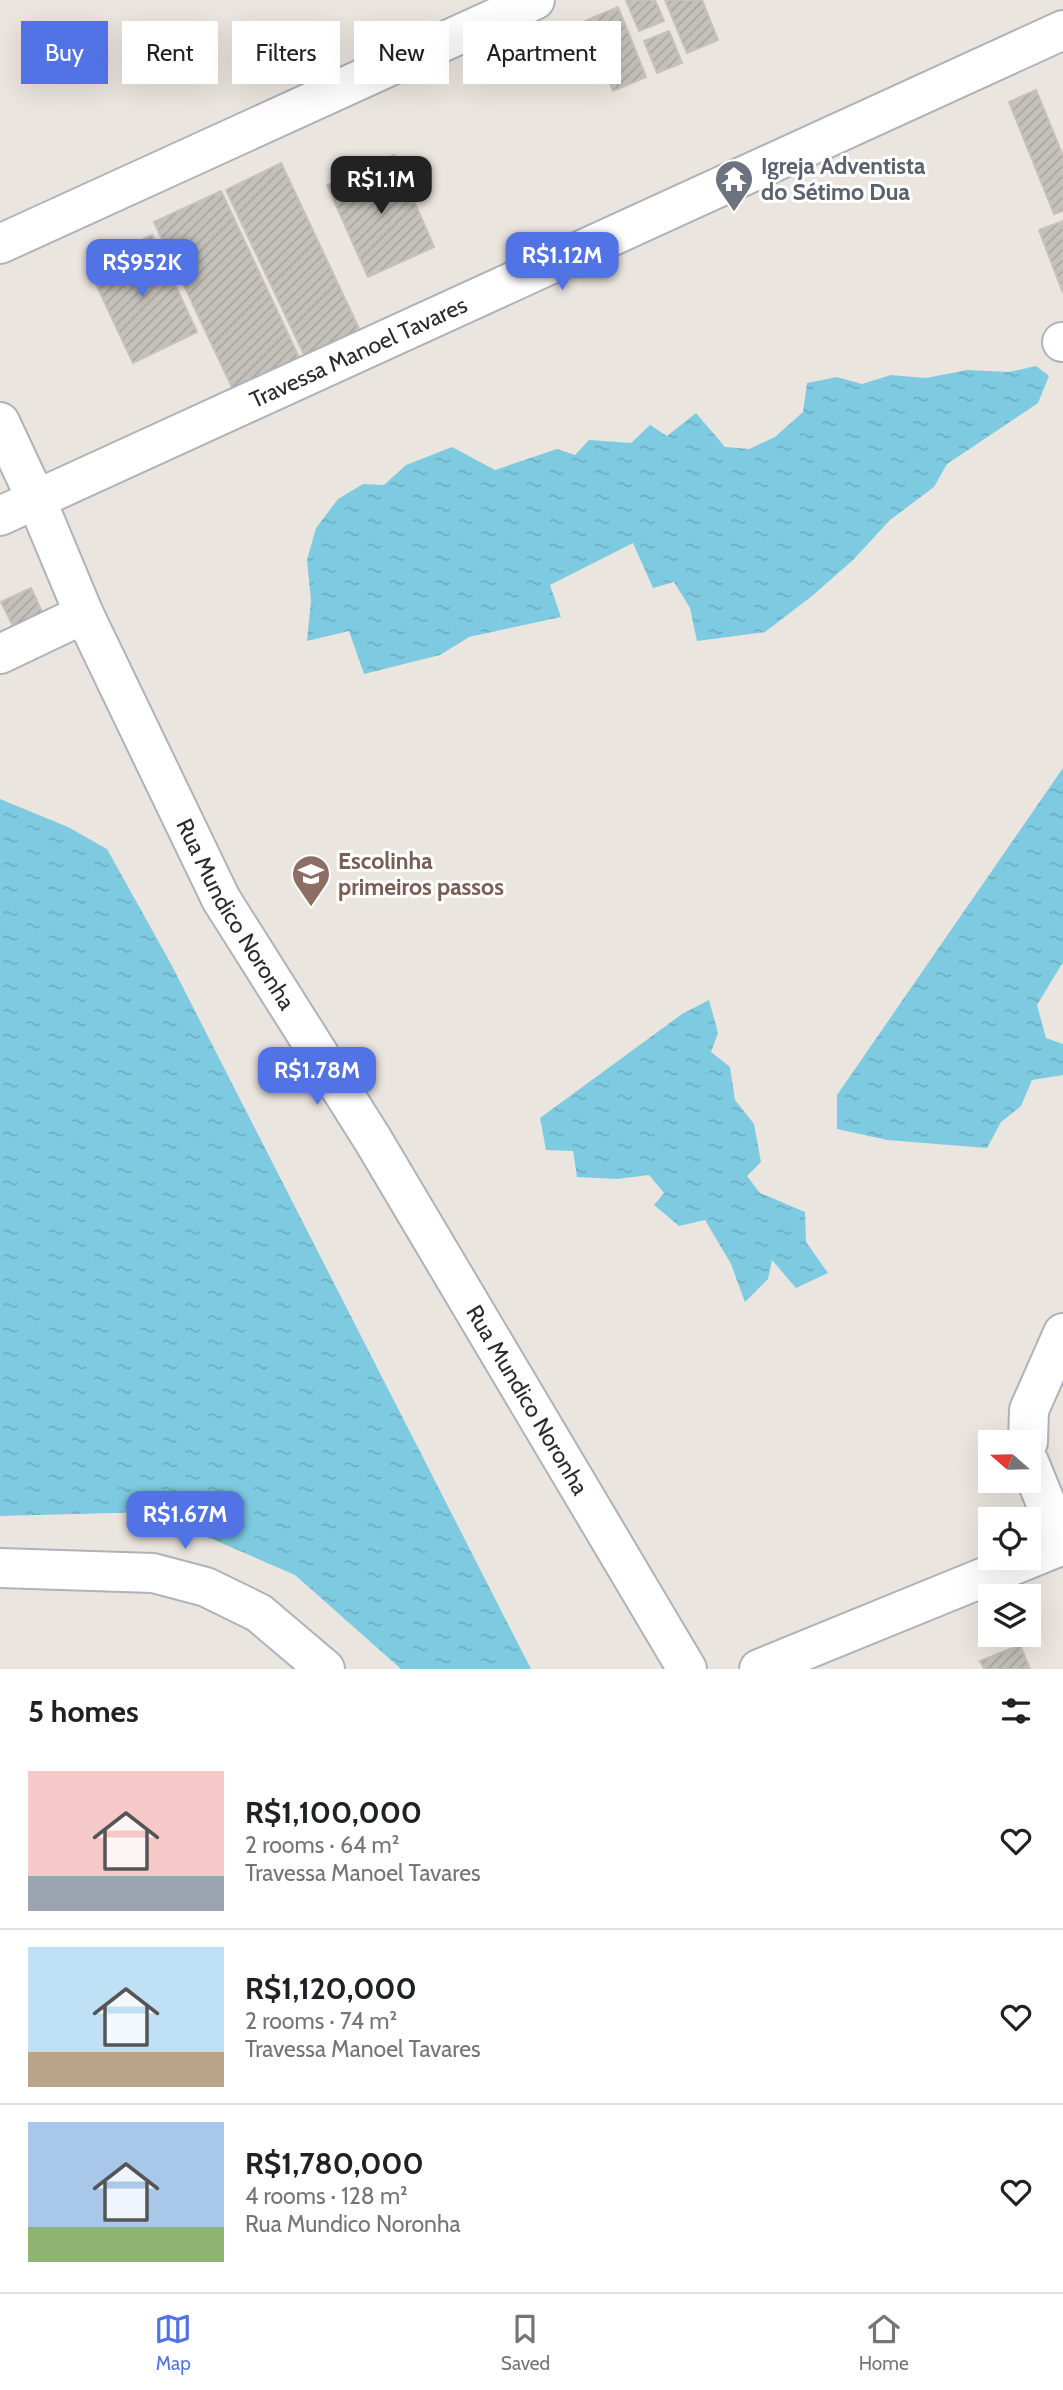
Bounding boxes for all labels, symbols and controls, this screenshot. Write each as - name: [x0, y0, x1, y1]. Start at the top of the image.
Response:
- chip: Buy: [21, 21, 108, 84]
- chip: Rent: [122, 21, 218, 84]
- chip: Filters: [232, 21, 340, 84]
- chip: New: [354, 21, 449, 84]
- chip: Apartment: [463, 21, 621, 84]
- place label: Igreja Adventista do Sétimo Dua: [761, 152, 926, 206]
- pin: R$1.1M: [324, 156, 438, 216]
- temple icon: Igreja Adventista do Sétimo Dua: [713, 158, 755, 213]
- text: R$1.1M: [347, 165, 415, 193]
- pin: R$1.12M: [497, 232, 627, 292]
- pin: R$952K: [85, 240, 199, 299]
- text: R$1.12M: [522, 241, 602, 269]
- text: R$952K: [102, 248, 182, 276]
- street label: Travessa Manoel Tavares: [245, 290, 471, 414]
- street label: Rua Mundico Noronha: [170, 814, 301, 1015]
- place label: Escolinha primeiros passos: [338, 847, 504, 901]
- school or university icon: Escolinha primeiros passos: [290, 853, 332, 908]
- pin: R$1.78M: [252, 1048, 382, 1107]
- text: R$1.78M: [274, 1056, 360, 1084]
- street label: Rua Mundico Noronha: [460, 1300, 594, 1500]
- north arrow: [978, 1430, 1041, 1493]
- map controls: [978, 1430, 1041, 1647]
- pin: R$1.67M: [120, 1492, 250, 1551]
- text: R$1.67M: [143, 1500, 227, 1528]
- button: locate: [978, 1507, 1041, 1570]
- button: layers: [978, 1584, 1041, 1647]
- icon: filters: [997, 1692, 1035, 1730]
- text: 5 homes: [28, 1693, 139, 1730]
- text: R$1,100,000: [245, 1794, 422, 1831]
- icon: home: [84, 1799, 168, 1883]
- icon: heart: [997, 1822, 1035, 1860]
- text: 2 rooms · 64 m²: [245, 1831, 399, 1859]
- text: Travessa Manoel Tavares: [245, 1859, 481, 1887]
- text: R$1,120,000: [245, 1970, 417, 2007]
- icon: home: [84, 1975, 168, 2059]
- icon: heart: [997, 1998, 1035, 2036]
- text: 2 rooms · 74 m²: [245, 2007, 397, 2035]
- text: Travessa Manoel Tavares: [245, 2035, 481, 2063]
- text: R$1,780,000: [245, 2145, 424, 2182]
- icon: home: [84, 2150, 168, 2234]
- icon: heart: [997, 2173, 1035, 2211]
- text: 4 rooms · 128 m²: [245, 2182, 408, 2210]
- text: Rua Mundico Noronha: [245, 2210, 460, 2238]
- tab: Map: [154, 2310, 192, 2375]
- tab: Saved: [501, 2310, 550, 2375]
- tab: Home: [859, 2310, 909, 2375]

